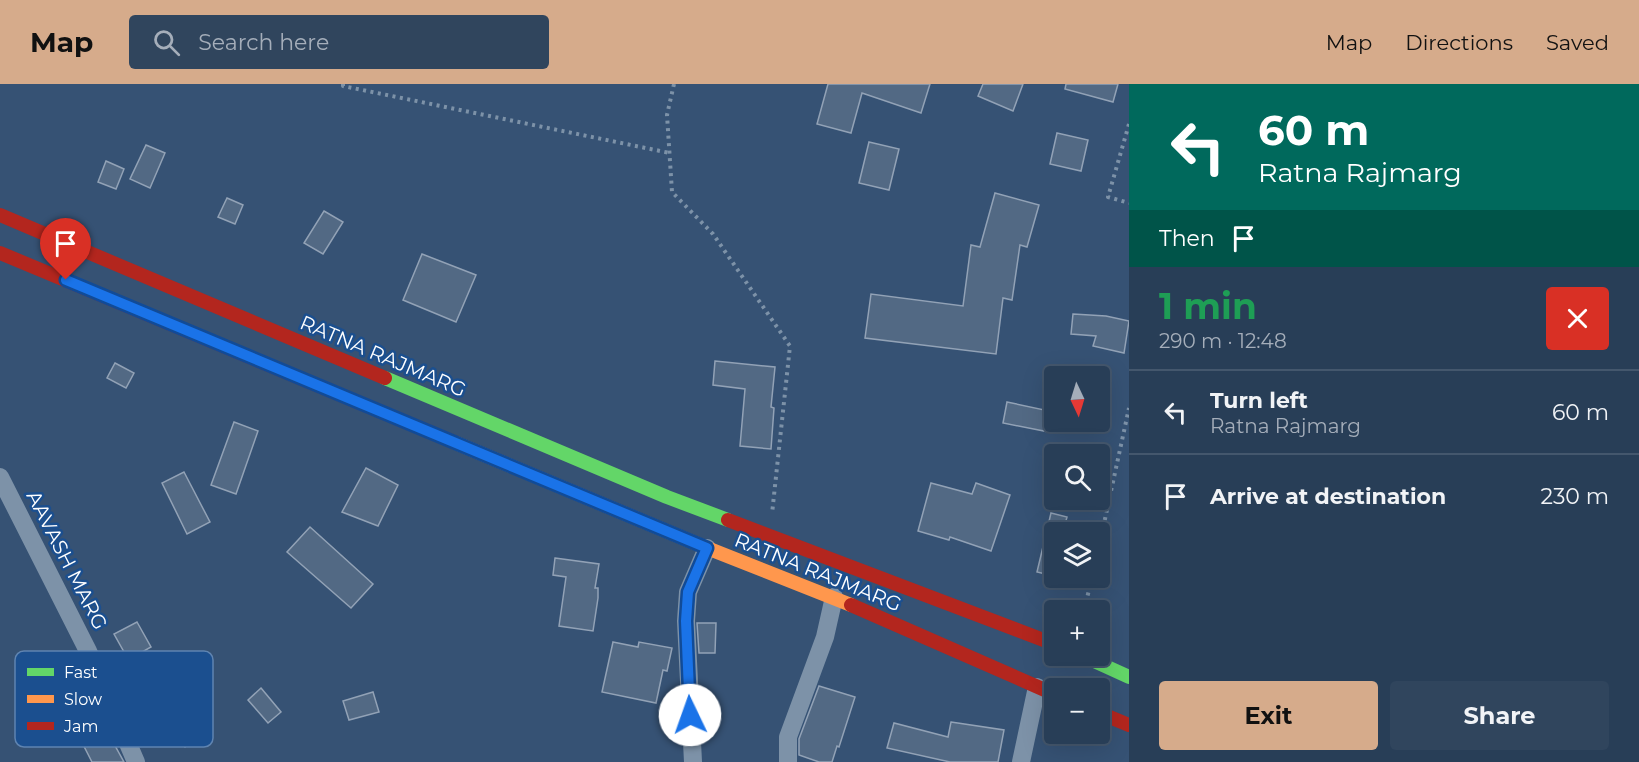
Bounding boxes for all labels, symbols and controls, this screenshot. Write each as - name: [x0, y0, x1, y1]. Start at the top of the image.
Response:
- search box: [129, 15, 549, 69]
- text: Map: [30, 25, 93, 59]
- icon: search: [150, 26, 183, 59]
- text: Search here: [198, 29, 329, 56]
- text: Map: [1326, 30, 1372, 55]
- text: Directions: [1405, 30, 1513, 55]
- text: Saved: [1546, 30, 1609, 55]
- text: 60 m: [1258, 104, 1369, 156]
- icon: left: [1159, 108, 1237, 186]
- text: Ratna Rajmarg: [1258, 156, 1462, 189]
- pin: [40, 218, 91, 280]
- icon: arrive: [1227, 222, 1260, 255]
- text: Then: [1159, 225, 1215, 252]
- icon: arrive: [49, 227, 82, 260]
- text: 1 min: [1159, 284, 1257, 328]
- button: close: [1546, 287, 1609, 350]
- street label: RATNA RAJMARG: [296, 310, 470, 402]
- text: 290 m · 12:48: [1159, 329, 1287, 353]
- north arrow: [1044, 366, 1110, 432]
- map controls: [1044, 366, 1110, 744]
- text: Turn left: [1210, 387, 1308, 414]
- icon: left: [1159, 396, 1192, 429]
- text: 60 m: [1552, 399, 1609, 426]
- text: Ratna Rajmarg: [1210, 414, 1361, 438]
- button: search: [1044, 444, 1110, 510]
- icon: arrive: [1159, 480, 1192, 513]
- text: Arrive at destination: [1210, 483, 1446, 510]
- text: 230 m: [1540, 483, 1609, 510]
- street label: AAVASH MARG: [22, 486, 112, 634]
- button: layers: [1044, 522, 1110, 588]
- street label: RATNA RAJMARG: [731, 528, 905, 616]
- button: +: [1044, 600, 1110, 666]
- legend: [15, 651, 213, 747]
- text: Fast: [64, 663, 98, 682]
- button: −: [1044, 678, 1110, 744]
- button: Exit: [1159, 681, 1378, 750]
- button: Share: [1390, 681, 1609, 750]
- position arrow: [658, 683, 722, 747]
- text: Slow: [64, 690, 102, 709]
- text: Jam: [63, 717, 98, 736]

